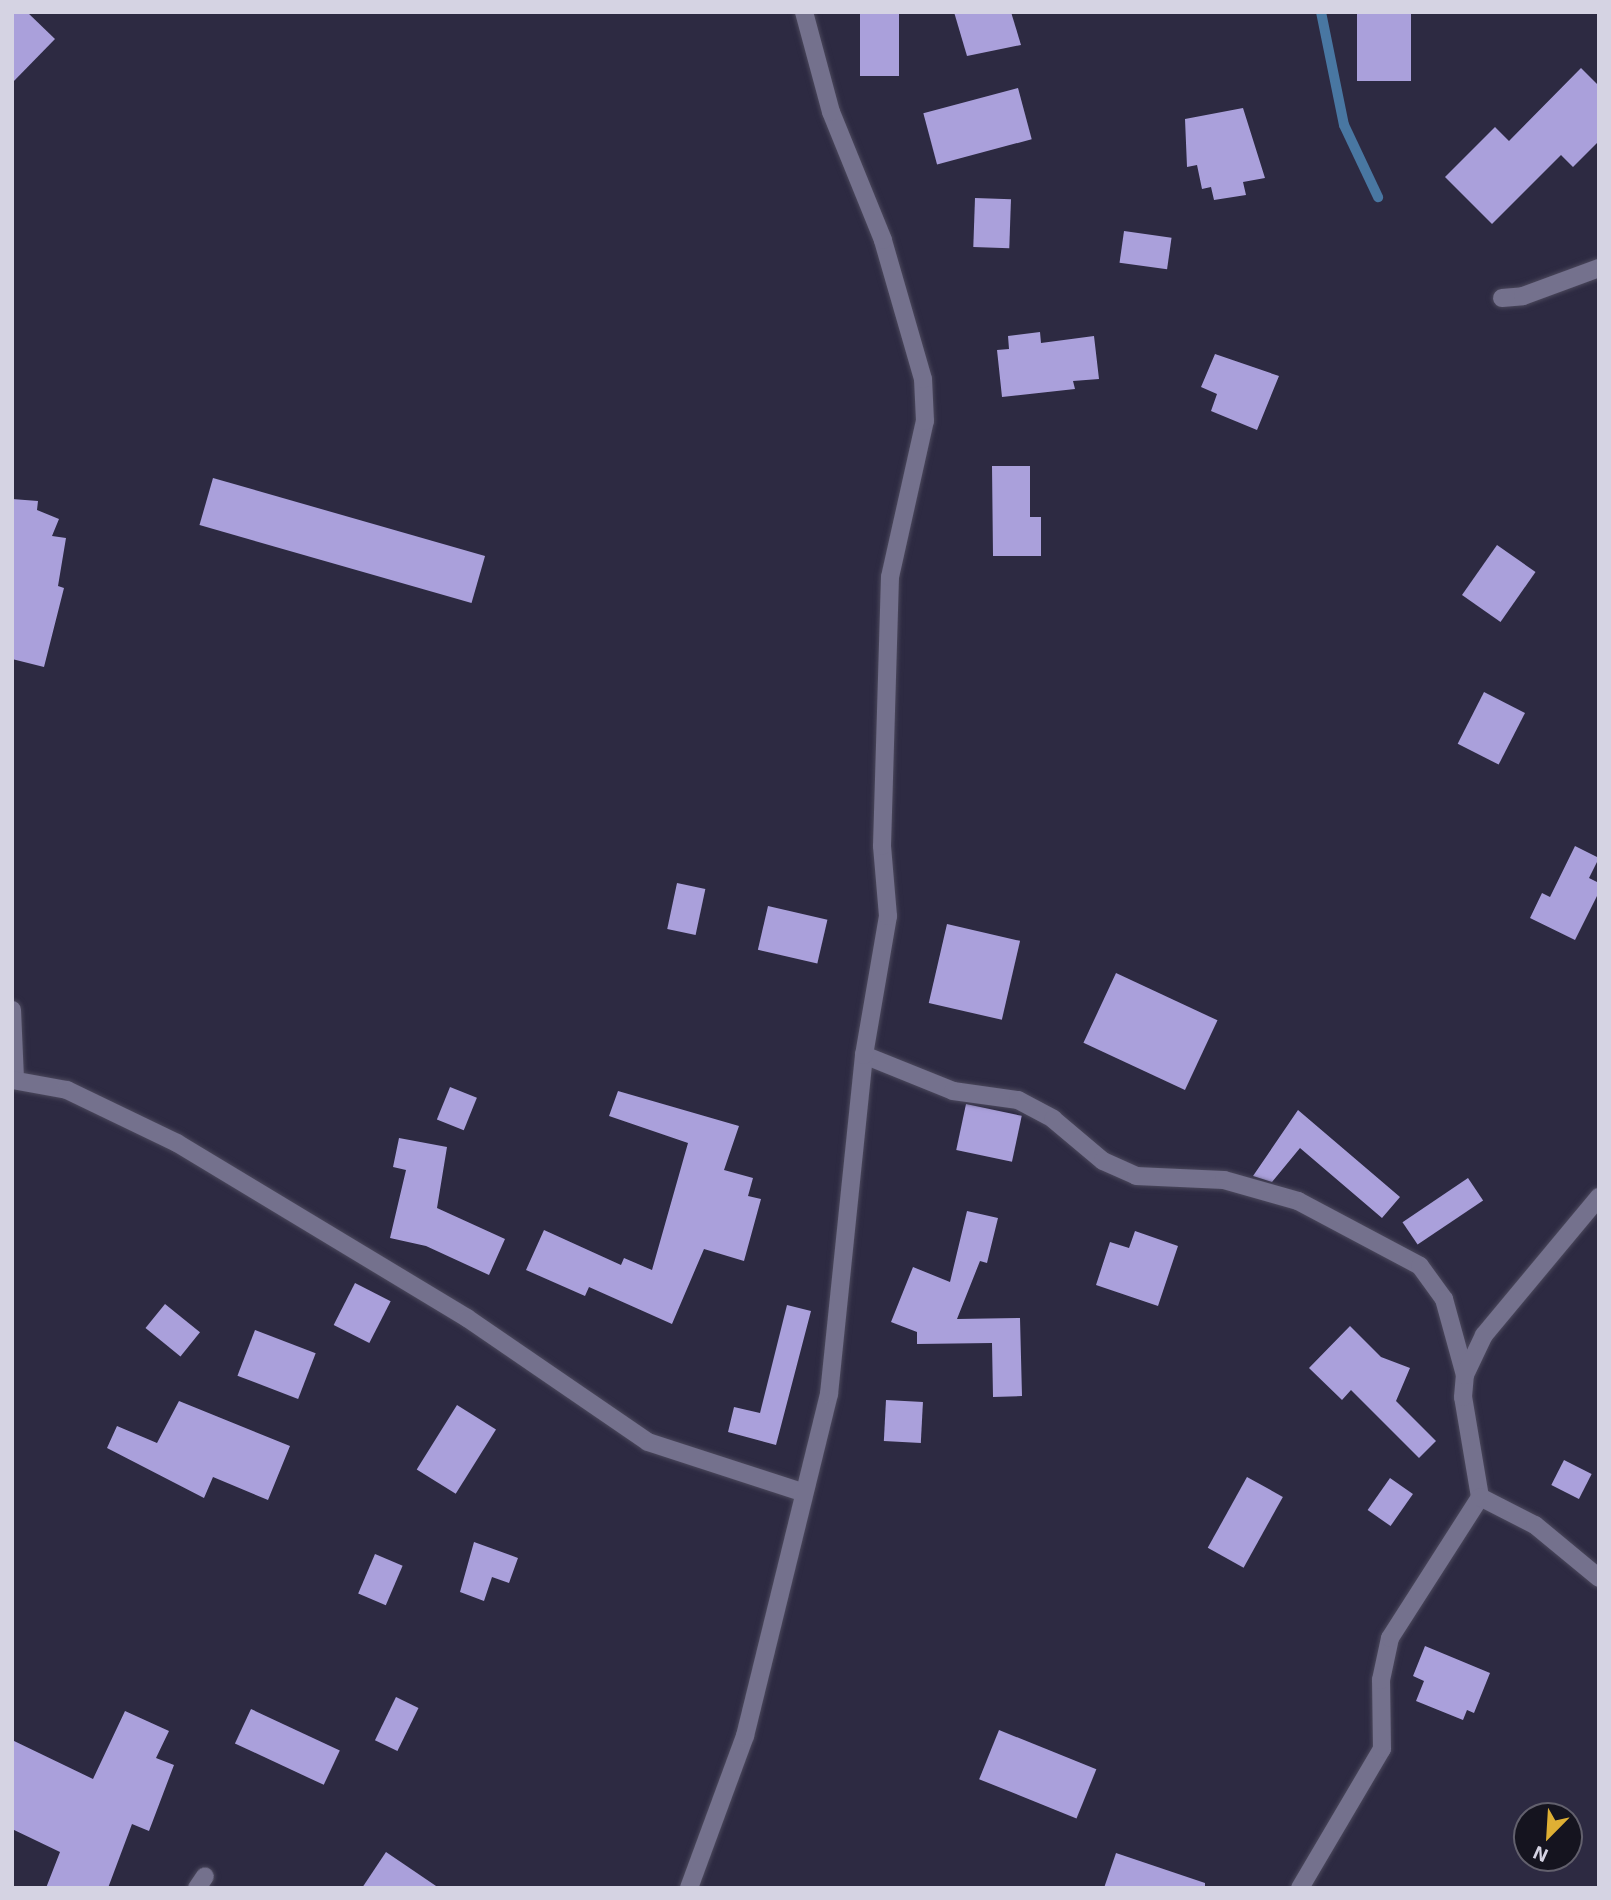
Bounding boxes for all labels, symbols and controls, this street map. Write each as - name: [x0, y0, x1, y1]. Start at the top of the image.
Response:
- north arrow: [1513, 1802, 1583, 1872]
- text: N: [1529, 1842, 1551, 1868]

